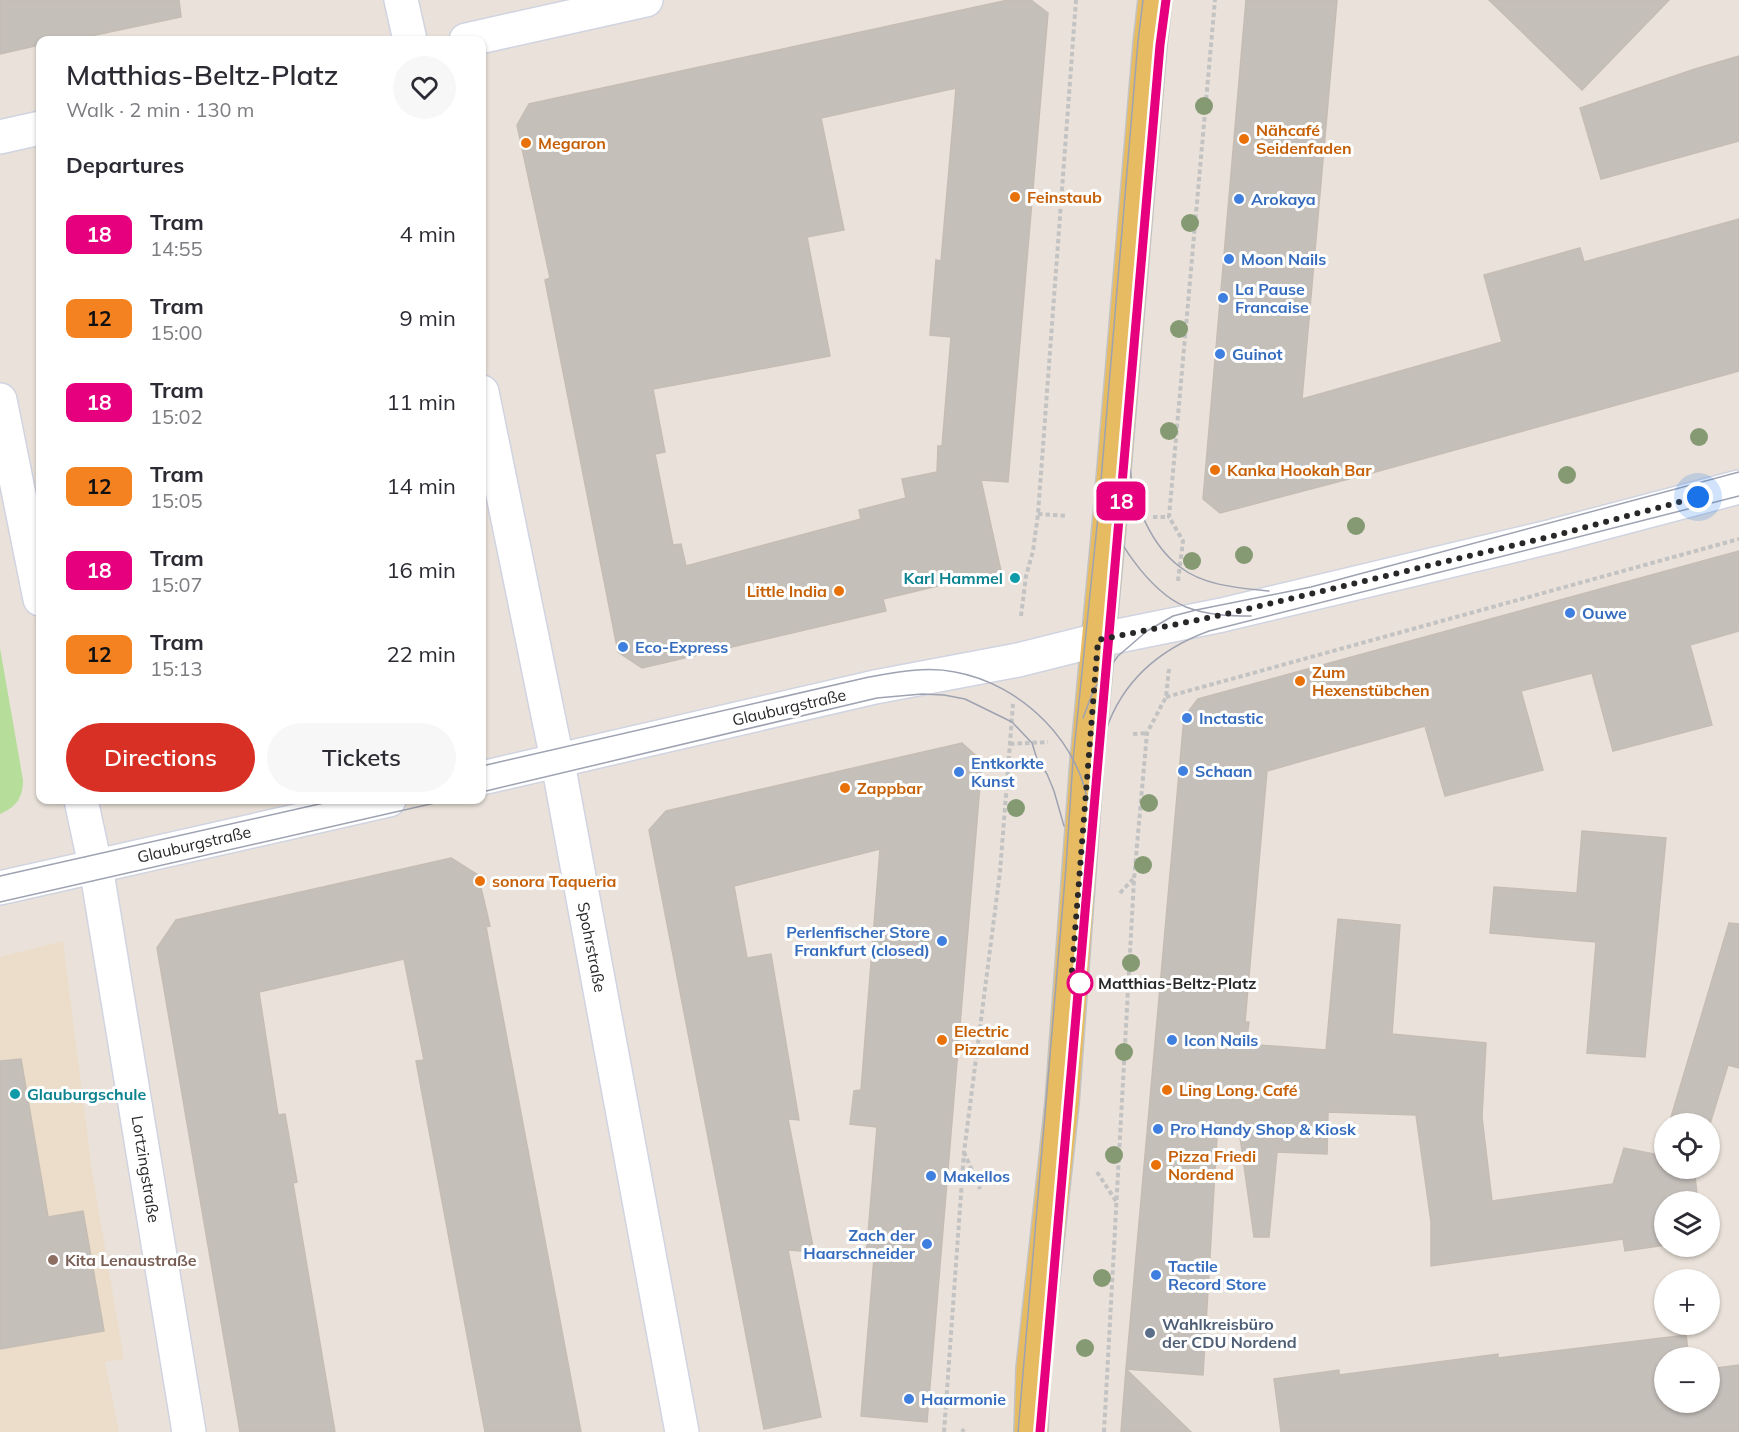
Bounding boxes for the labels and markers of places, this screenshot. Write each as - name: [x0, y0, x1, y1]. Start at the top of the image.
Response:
- place label: Nähcafé Seidenfaden: [1256, 120, 1352, 158]
- marker: Nähcafé Seidenfaden: [1237, 132, 1251, 146]
- place label: Megaron: [538, 133, 606, 153]
- marker: Megaron: [519, 136, 533, 150]
- place label: Feinstaub: [1027, 187, 1102, 207]
- place label: Arokaya: [1251, 189, 1316, 209]
- marker: Feinstaub: [1008, 190, 1022, 204]
- marker: Arokaya: [1232, 192, 1246, 206]
- place label: Moon Nails: [1241, 249, 1326, 269]
- marker: Moon Nails: [1222, 252, 1236, 266]
- place label: La Pause Francaise: [1235, 279, 1309, 317]
- marker: La Pause Francaise: [1216, 291, 1230, 305]
- place label: Guinot: [1232, 344, 1283, 364]
- marker: Guinot: [1213, 347, 1227, 361]
- place label: Kanka Hookah Bar: [1227, 460, 1372, 480]
- marker: Kanka Hookah Bar: [1208, 463, 1222, 477]
- place label: Karl Hammel: [904, 568, 1003, 588]
- marker: Karl Hammel: [1008, 571, 1022, 585]
- place label: Little India: [747, 581, 827, 601]
- marker: Little India: [832, 584, 846, 598]
- place label: Ouwe: [1582, 603, 1627, 623]
- marker: Ouwe: [1563, 606, 1577, 620]
- place label: Eco-Express: [635, 637, 728, 657]
- marker: Eco-Express: [616, 640, 630, 654]
- place label: Zum Hexenstübchen: [1312, 662, 1430, 700]
- marker: Zum Hexenstübchen: [1293, 674, 1307, 688]
- place label: Inctastic: [1199, 708, 1264, 728]
- marker: Inctastic: [1180, 711, 1194, 725]
- place label: Entkorkte Kunst: [971, 753, 1044, 791]
- place label: Schaan: [1195, 761, 1253, 781]
- marker: Schaan: [1176, 764, 1190, 778]
- marker: Entkorkte Kunst: [952, 765, 966, 779]
- place label: Zappbar: [857, 778, 923, 798]
- marker: Zappbar: [838, 781, 852, 795]
- place label: sonora Taqueria: [492, 871, 616, 891]
- marker: sonora Taqueria: [473, 874, 487, 888]
- place label: Perlenfischer Store Frankfurt (closed): [786, 922, 930, 960]
- marker: Perlenfischer Store Frankfurt (closed): [935, 934, 949, 948]
- marker: Matthias-Beltz-Platz: [1067, 970, 1093, 996]
- place label: Matthias-Beltz-Platz: [1098, 973, 1257, 993]
- place label: Electric Pizzaland: [954, 1021, 1029, 1059]
- place label: Icon Nails: [1184, 1030, 1258, 1050]
- marker: Electric Pizzaland: [935, 1033, 949, 1047]
- marker: Icon Nails: [1165, 1033, 1179, 1047]
- place label: Ling Long. Café: [1179, 1080, 1298, 1100]
- marker: Ling Long. Café: [1160, 1083, 1174, 1097]
- place label: Glauburgschule: [27, 1084, 146, 1104]
- marker: Glauburgschule: [8, 1087, 22, 1101]
- place label: Pro Handy Shop & Kiosk: [1170, 1119, 1357, 1139]
- marker: Pro Handy Shop & Kiosk: [1151, 1122, 1165, 1136]
- place label: Pizza Friedi Nordend: [1168, 1146, 1256, 1184]
- marker: Pizza Friedi Nordend: [1149, 1158, 1163, 1172]
- place label: Makellos: [943, 1166, 1010, 1186]
- marker: Makellos: [924, 1169, 938, 1183]
- place label: Zach der Haarschneider: [803, 1225, 916, 1263]
- marker: Zach der Haarschneider: [920, 1237, 934, 1251]
- place label: Kita Lenaustraße: [65, 1250, 197, 1270]
- marker: Kita Lenaustraße: [46, 1253, 60, 1267]
- place label: Tactile Record Store: [1168, 1256, 1266, 1294]
- marker: Tactile Record Store: [1149, 1268, 1163, 1282]
- place label: Wahlkreisbüro der CDU Nordend: [1162, 1314, 1297, 1352]
- marker: Wahlkreisbüro der CDU Nordend: [1143, 1326, 1157, 1340]
- place label: Haarmonie: [921, 1389, 1006, 1409]
- marker: Haarmonie: [902, 1392, 916, 1406]

